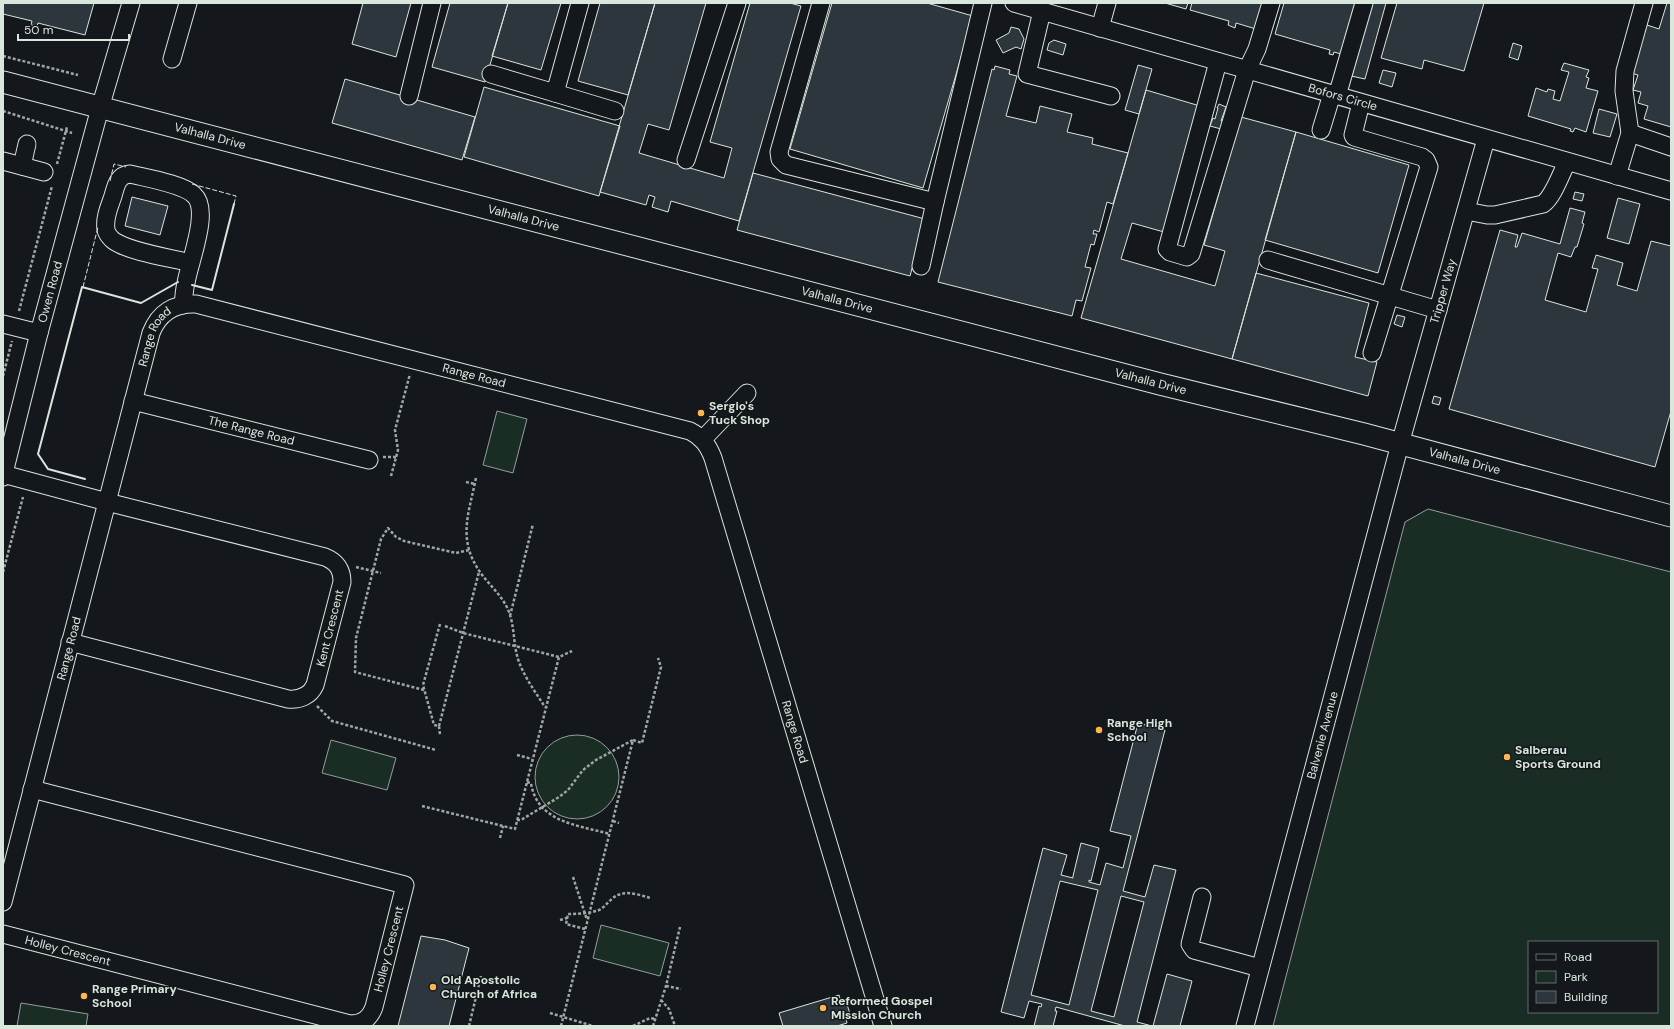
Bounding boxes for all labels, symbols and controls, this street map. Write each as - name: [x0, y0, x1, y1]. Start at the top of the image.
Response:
- scale bar: [18, 16, 129, 42]
- text: 50 m: [24, 22, 53, 38]
- street label: Bofors Circle: [1306, 80, 1379, 115]
- street label: Valhalla Drive: [172, 119, 248, 153]
- street label: Valhalla Drive: [486, 201, 561, 235]
- street label: Tripper Way: [1426, 257, 1460, 326]
- street label: Owen Road: [34, 259, 66, 324]
- street label: Valhalla Drive: [799, 283, 875, 317]
- street label: Range Road: [135, 303, 174, 368]
- street label: Range Road: [441, 360, 508, 391]
- street label: Valhalla Drive: [1113, 364, 1188, 398]
- place label: Sergio's Tuck Shop: [709, 398, 770, 428]
- marker: Sergio's Tuck Shop: [696, 408, 706, 418]
- street label: The Range Road: [206, 412, 296, 449]
- street label: Valhalla Drive: [1427, 444, 1502, 478]
- street label: Kent Crescent: [313, 587, 347, 668]
- street label: Range Road: [53, 615, 85, 682]
- street label: Balvenie Avenue: [1303, 689, 1342, 781]
- street label: Range Road: [778, 698, 812, 765]
- place label: Range High School: [1107, 715, 1172, 745]
- marker: Range High School: [1094, 725, 1104, 735]
- place label: Salberau Sports Ground: [1515, 742, 1601, 772]
- marker: Salberau Sports Ground: [1502, 752, 1512, 762]
- street label: Holley Crescent: [370, 904, 407, 994]
- street label: Holley Crescent: [23, 932, 113, 970]
- legend: [1528, 941, 1658, 1013]
- text: Road: [1564, 949, 1592, 965]
- text: Park: [1564, 969, 1588, 985]
- place label: Old Apostolic Church of Africa: [441, 972, 537, 1002]
- place label: Range Primary School: [92, 981, 178, 1011]
- marker: Old Apostolic Church of Africa: [428, 982, 438, 992]
- text: Building: [1564, 989, 1608, 1005]
- marker: Range Primary School: [79, 991, 89, 1001]
- place label: Reformed Gospel Mission Church: [831, 993, 932, 1023]
- marker: Reformed Gospel Mission Church: [818, 1003, 828, 1013]

